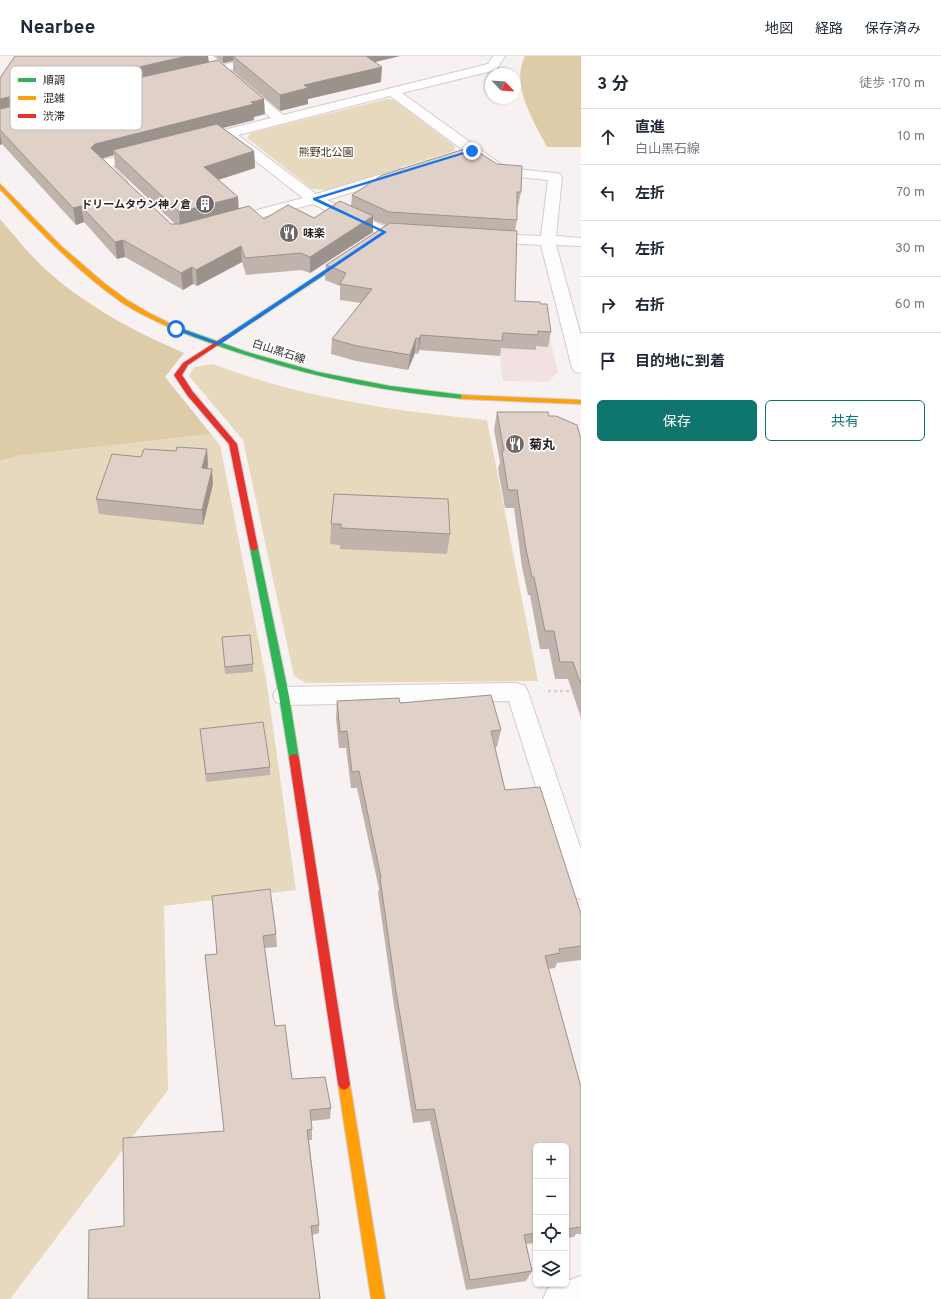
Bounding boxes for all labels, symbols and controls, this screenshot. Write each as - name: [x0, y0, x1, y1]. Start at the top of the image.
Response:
- text: Nearbee: [20, 16, 95, 40]
- text: 地図: [765, 21, 793, 38]
- text: 経路: [815, 21, 843, 38]
- text: 保存済み: [865, 21, 921, 38]
- legend: [10, 66, 142, 130]
- north arrow: [485, 68, 521, 104]
- text: 順調: [43, 74, 65, 88]
- text: 3 分: [597, 74, 628, 96]
- text: 徒歩 · 170 m: [859, 76, 925, 92]
- text: 混雑: [43, 92, 65, 106]
- text: 渋滞: [43, 110, 65, 124]
- text: 直進: [635, 119, 665, 138]
- icon: ahead: [597, 126, 619, 148]
- text: 10 m: [898, 129, 925, 145]
- route end: [463, 142, 481, 160]
- text: 白山黒石線: [635, 142, 700, 158]
- park label: 熊野北公園: [299, 146, 354, 160]
- icon: left: [597, 182, 619, 204]
- text: 左折: [635, 185, 665, 204]
- text: 70 m: [896, 185, 925, 201]
- building icon: ドリームタウン神ノ倉: [194, 193, 216, 215]
- place label: ドリームタウン神ノ倉: [81, 198, 191, 212]
- restaurant icon: 味楽: [278, 222, 300, 244]
- place label: 味楽: [303, 227, 325, 241]
- icon: left: [597, 238, 619, 260]
- text: 左折: [635, 241, 665, 260]
- text: 30 m: [895, 241, 925, 257]
- icon: right: [597, 294, 619, 316]
- text: 右折: [635, 297, 665, 316]
- text: 60 m: [895, 297, 925, 313]
- route start: [167, 320, 185, 338]
- street label: 白山黒石線: [250, 337, 307, 367]
- icon: arrive: [597, 350, 619, 372]
- text: 目的地に到着: [635, 353, 725, 372]
- button: 保存: [597, 400, 757, 441]
- button: 共有: [765, 400, 925, 441]
- restaurant icon: 菊丸: [504, 433, 526, 455]
- place label: 菊丸: [529, 438, 555, 454]
- map controls: [533, 1143, 569, 1287]
- button: +: [533, 1143, 569, 1179]
- button: −: [533, 1179, 569, 1215]
- button: locate: [533, 1215, 569, 1251]
- button: layers: [533, 1251, 569, 1287]

